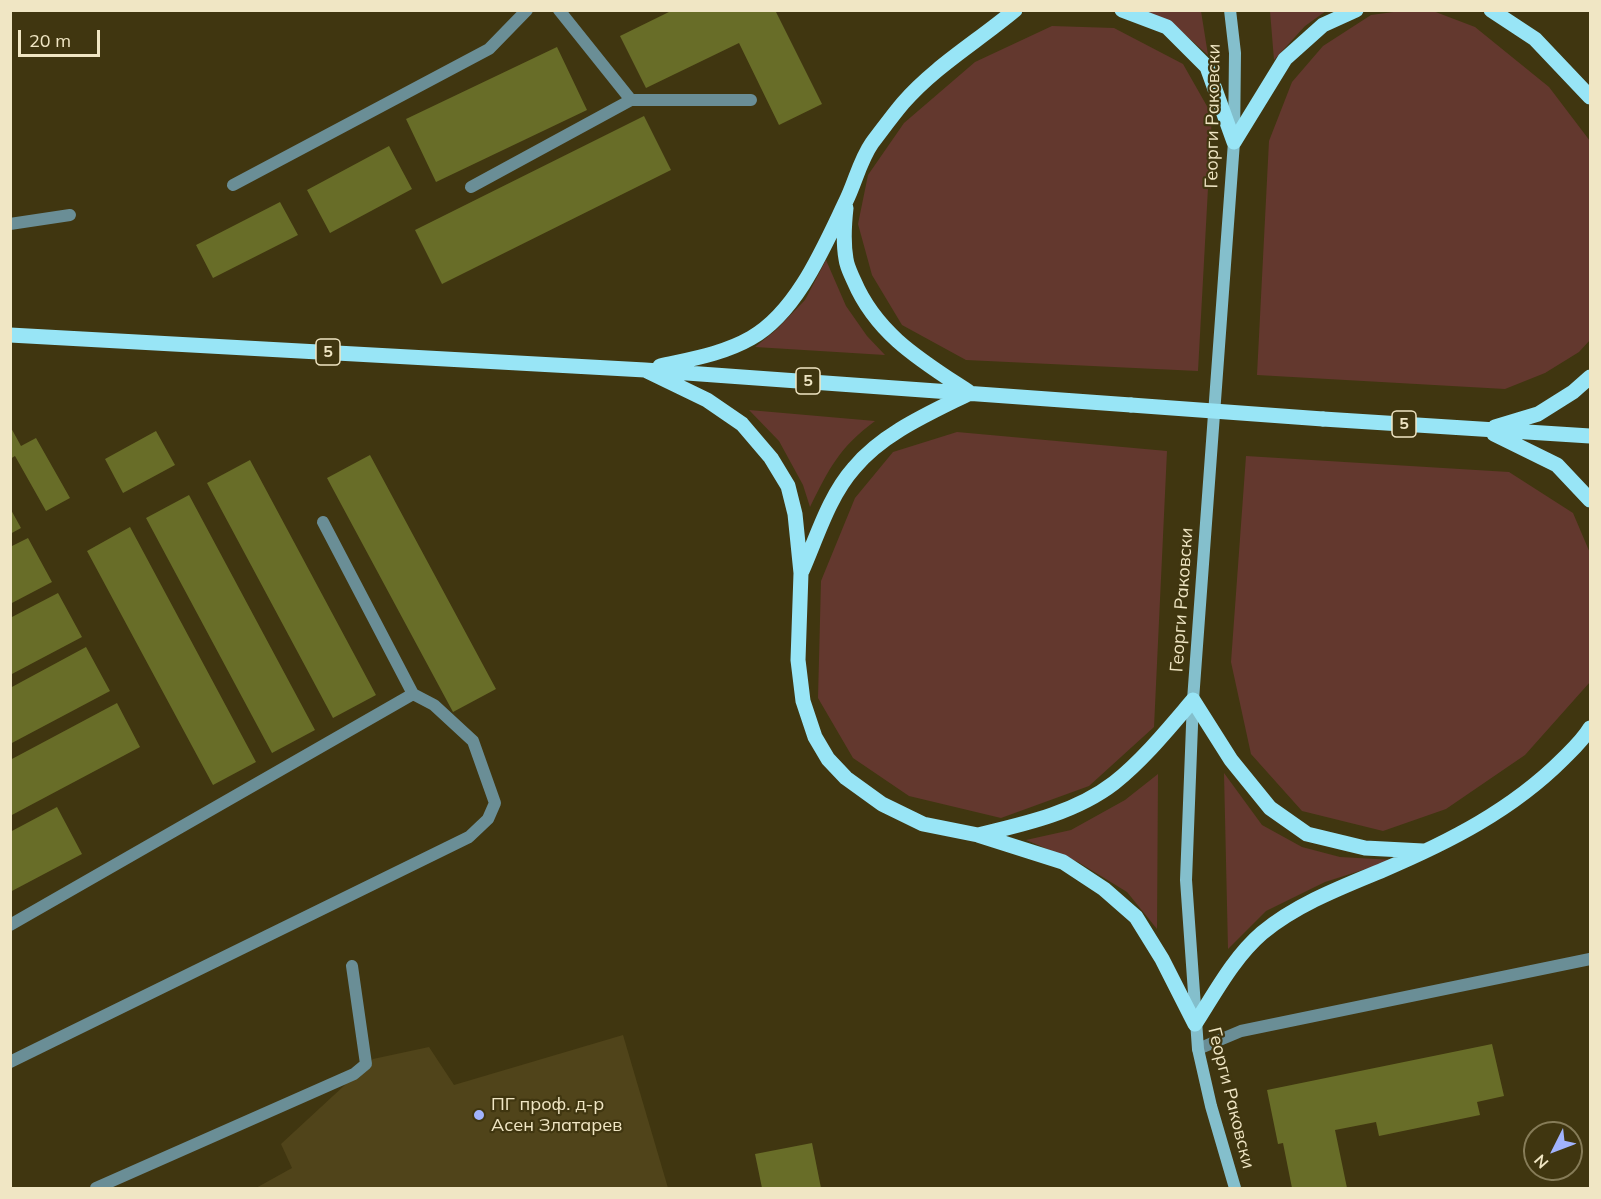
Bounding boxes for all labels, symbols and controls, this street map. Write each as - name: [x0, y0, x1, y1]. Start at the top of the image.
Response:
- scale bar: [21, 18, 104, 56]
- text: 20 m: [29, 29, 71, 52]
- street label: Георги Раковски: [1201, 43, 1225, 189]
- road number: 5: [316, 339, 340, 365]
- road number: 5: [796, 368, 820, 394]
- road number: 5: [1392, 411, 1416, 437]
- street label: Георги Раковски: [1166, 527, 1198, 673]
- street label: Георги Раковски: [1203, 1025, 1259, 1171]
- place label: ПГ проф. д-р Асен Златарев: [491, 1094, 622, 1136]
- marker: ПГ проф. д-р Асен Златарев: [472, 1108, 486, 1122]
- north arrow: [1523, 1121, 1583, 1181]
- text: N: [1530, 1151, 1553, 1173]

